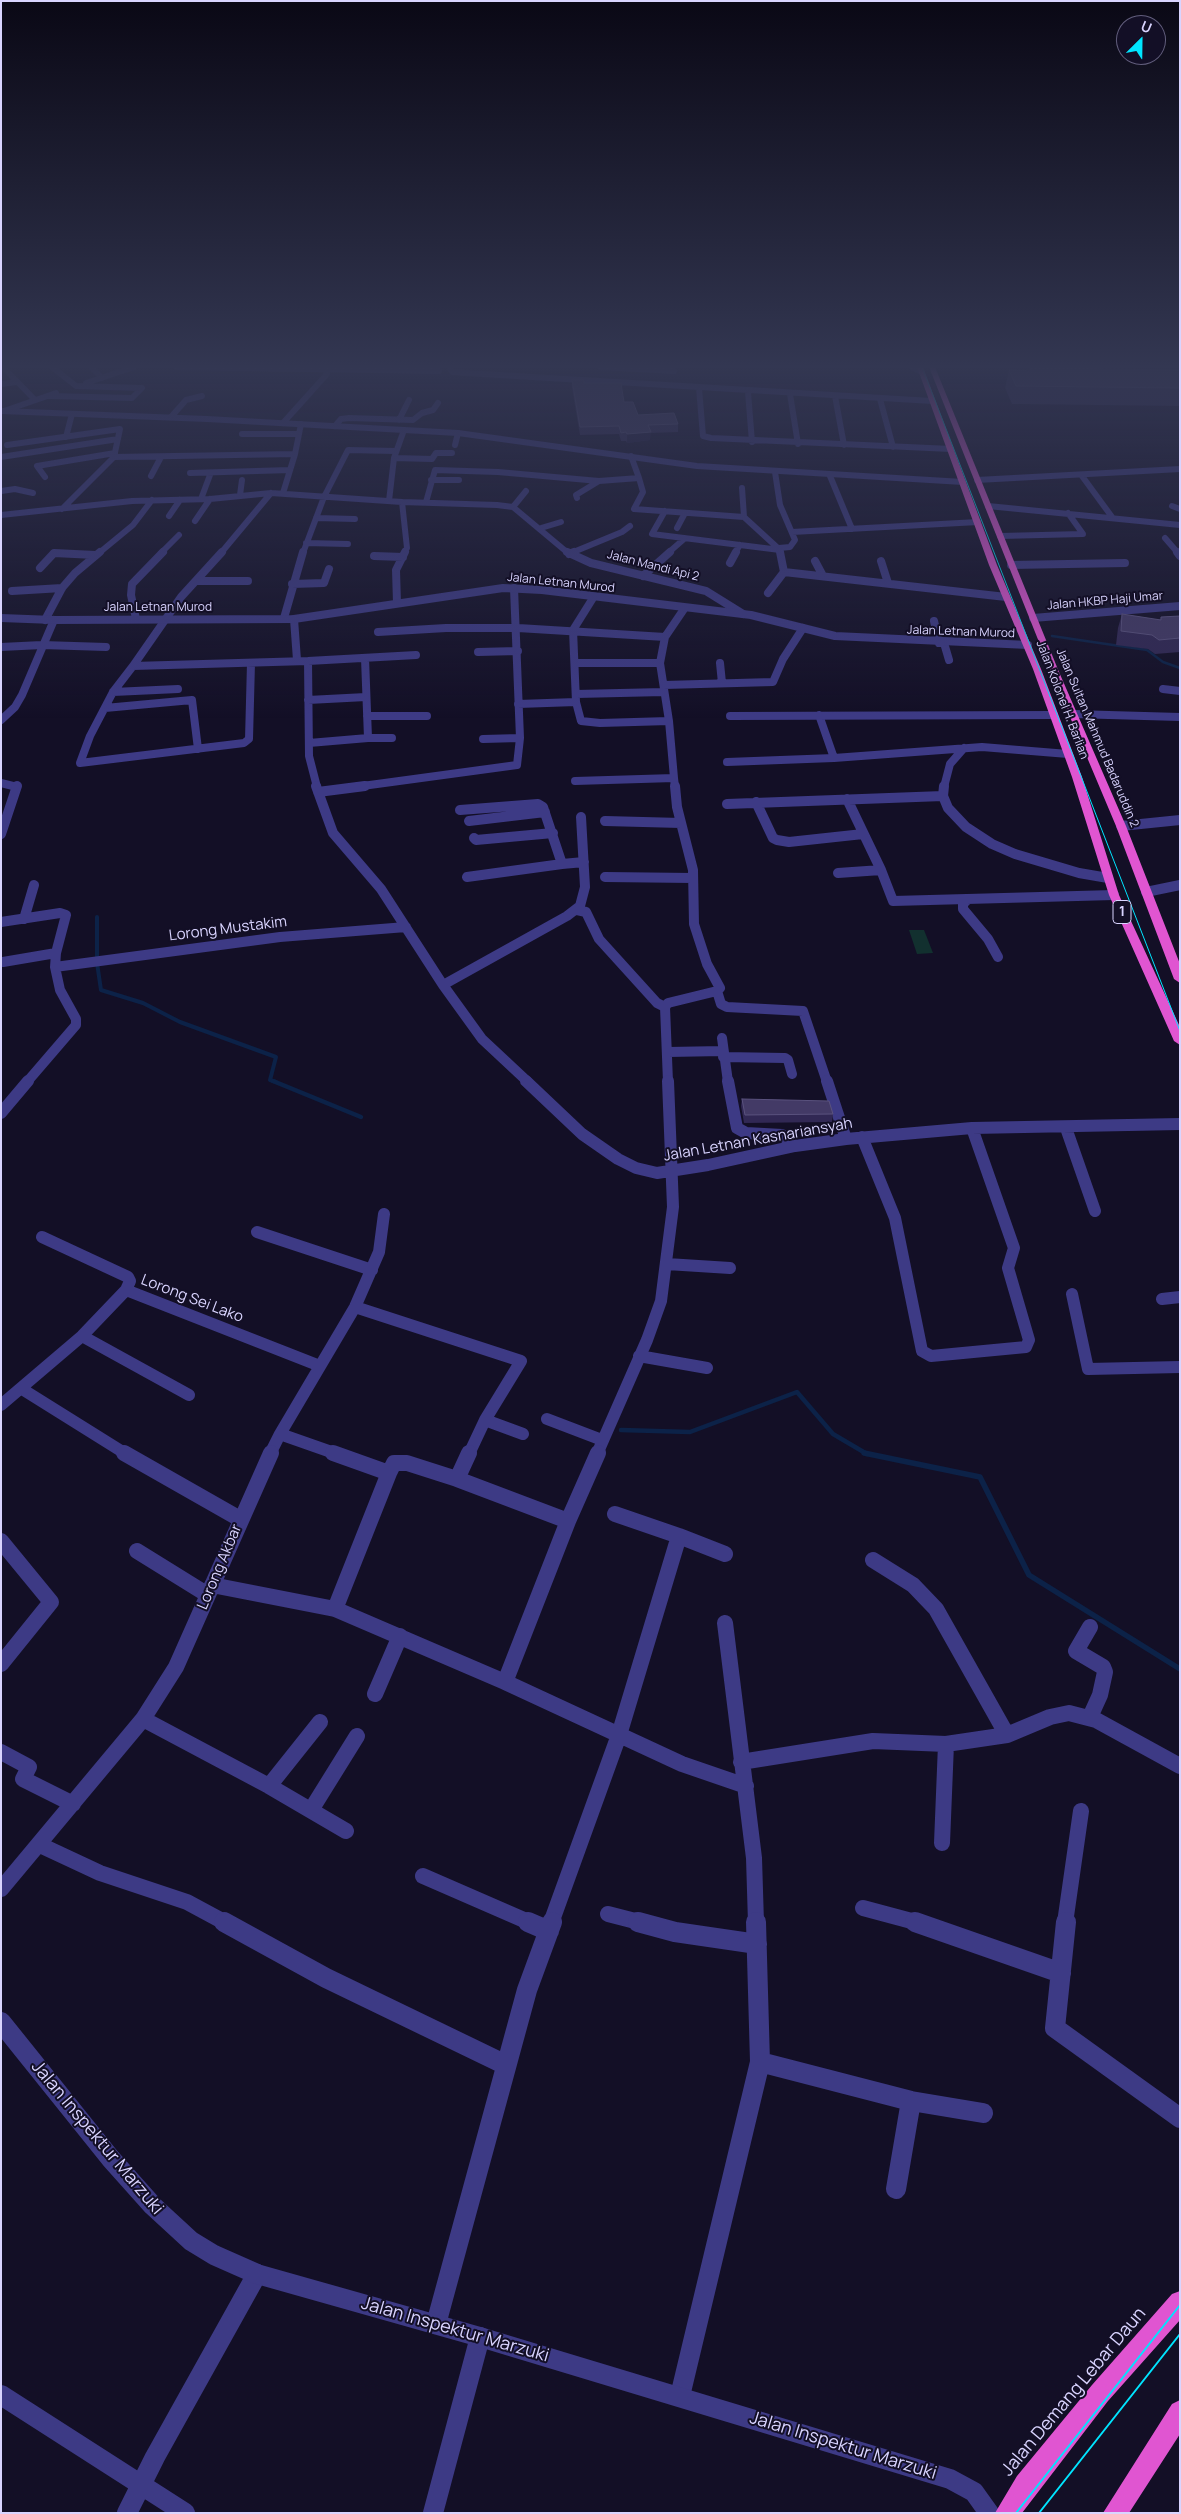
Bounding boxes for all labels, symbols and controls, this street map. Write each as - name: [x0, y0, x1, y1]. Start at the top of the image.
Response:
- north arrow: [1116, 15, 1166, 65]
- text: U: [1138, 16, 1155, 37]
- street label: Jalan Mandi Api 2: [606, 548, 700, 584]
- street label: Jalan Letnan Murod: [506, 570, 616, 596]
- street label: Jalan HKBP Haji Umar: [1046, 589, 1164, 613]
- street label: Jalan Letnan Murod: [104, 601, 212, 615]
- street label: Jalan Letnan Murod: [907, 623, 1015, 641]
- street label: Jalan Kolonel H. Barlian: [1033, 639, 1091, 761]
- street label: Jalan Sultan Mahmud Badaruddin 2: [1053, 646, 1141, 830]
- road number: 1: [1113, 900, 1131, 924]
- street label: Lorong Mustakim: [168, 913, 288, 945]
- street label: Jalan Letnan Kasnariansyah: [662, 1115, 854, 1165]
- street label: Lorong Sei Lako: [138, 1271, 246, 1327]
- street label: Lorong Akbar: [194, 1522, 246, 1612]
- street label: Jalan Inspektur Marzuki: [26, 2057, 168, 2219]
- street label: Jalan Inspektur Marzuki: [359, 2293, 551, 2367]
- street label: Jalan Demang Lebar Daun: [997, 2303, 1151, 2481]
- street label: Jalan Inspektur Marzuki: [747, 2407, 939, 2485]

